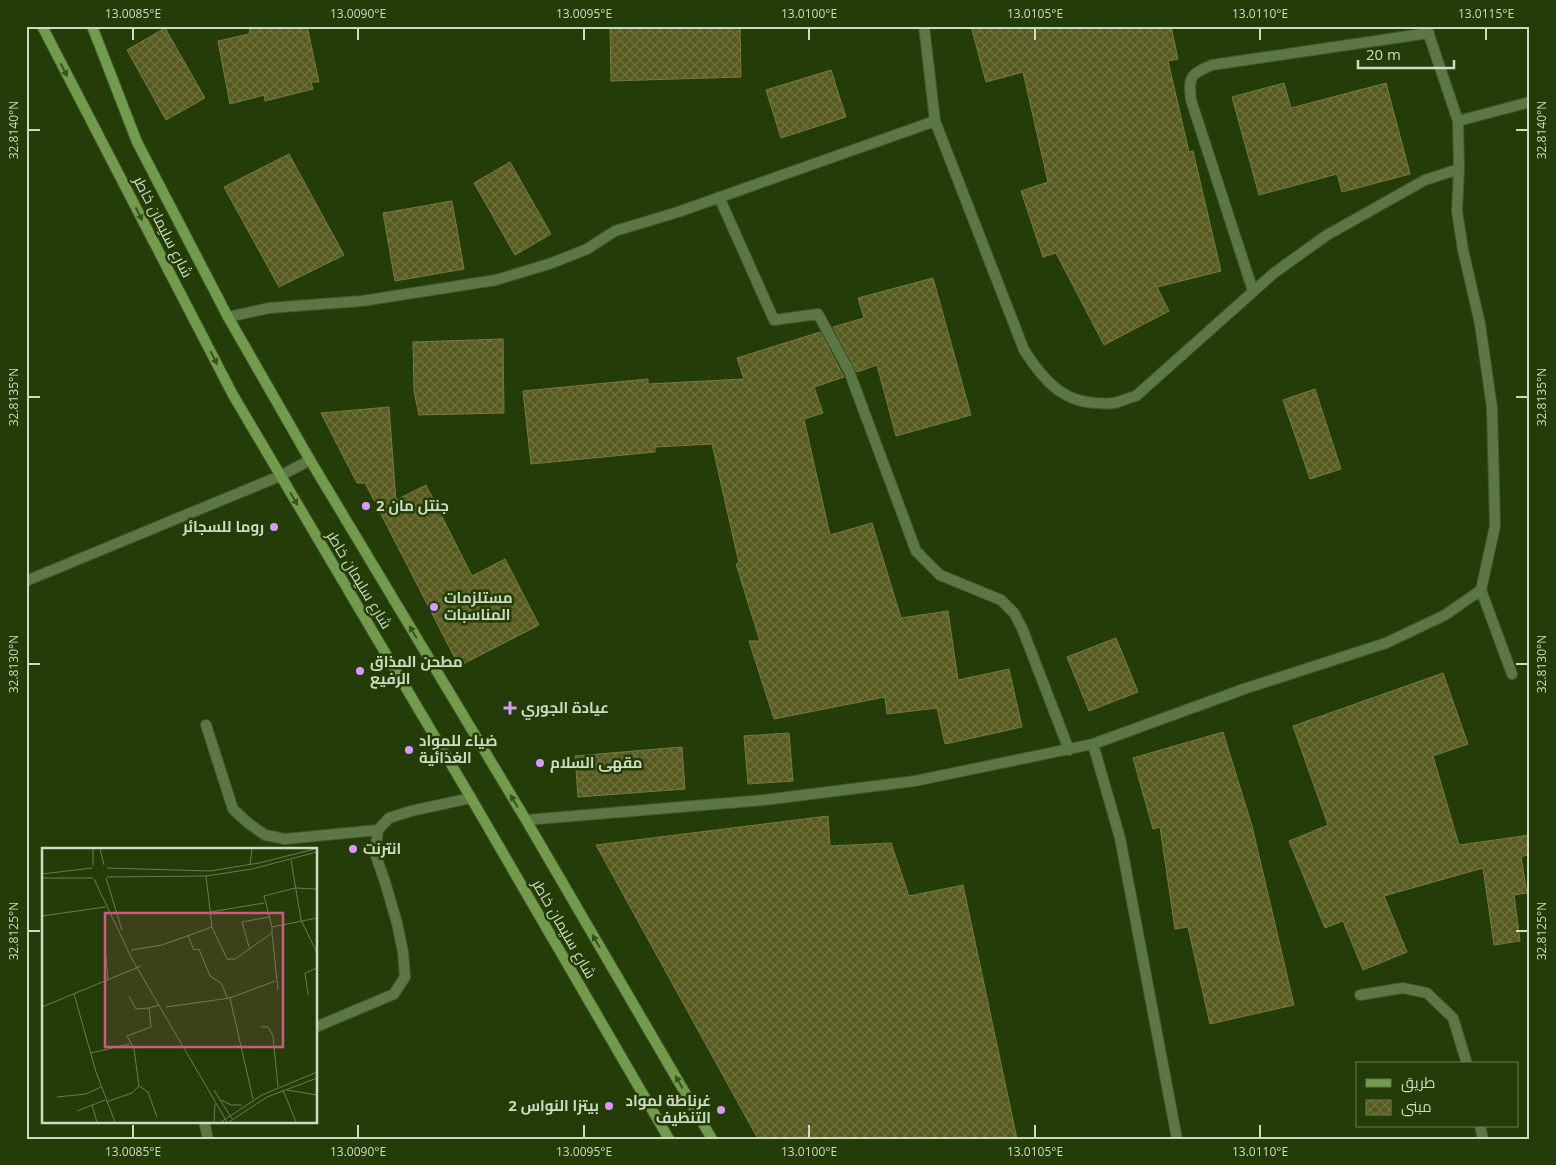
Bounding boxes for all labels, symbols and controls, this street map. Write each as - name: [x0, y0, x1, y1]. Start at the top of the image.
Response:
- text: 13.0085°E: [105, 5, 161, 22]
- text: 13.0090°E: [330, 5, 386, 22]
- text: 13.0095°E: [556, 5, 612, 22]
- text: 13.0100°E: [781, 5, 837, 22]
- text: 13.0105°E: [1007, 5, 1063, 22]
- text: 13.0110°E: [1232, 5, 1288, 22]
- text: 13.0115°E: [1458, 5, 1514, 22]
- scale bar: [1358, 38, 1455, 70]
- text: 20 m: [1366, 44, 1401, 64]
- one-way arrow: [60, 62, 68, 77]
- text: 32.8140°N: [5, 101, 22, 159]
- text: 32.8140°N: [1533, 101, 1550, 159]
- street label: شارع سليمان خاطر: [127, 172, 198, 282]
- one-way arrow: [135, 207, 143, 221]
- one-way arrow: [210, 351, 218, 365]
- text: 32.8135°N: [5, 368, 22, 426]
- text: 32.8135°N: [1533, 368, 1550, 426]
- one-way arrow: [290, 492, 298, 507]
- place label: جنتل مان 2: [376, 495, 449, 515]
- marker: جنتل مان 2: [360, 500, 372, 512]
- place label: روما للسجائر: [182, 516, 264, 536]
- marker: روما للسجائر: [268, 521, 280, 533]
- street label: شارع سليمان خاطر: [320, 526, 397, 633]
- place label: مستلزمات المناسبات: [444, 587, 513, 624]
- marker: مستلزمات المناسبات: [428, 601, 440, 613]
- one-way arrow: [408, 625, 417, 638]
- text: 32.8130°N: [5, 635, 22, 693]
- text: 32.8130°N: [1533, 635, 1550, 693]
- place label: مطحن المذاق الرفيع: [370, 651, 463, 689]
- marker: مطحن المذاق الرفيع: [354, 665, 366, 677]
- place label: عيادة الجوري: [521, 697, 609, 720]
- marker: عيادة الجوري: [503, 701, 517, 715]
- place label: ضياء للمواد الغذائية: [419, 730, 497, 767]
- marker: ضياء للمواد الغذائية: [403, 744, 415, 756]
- place label: مقهى السلام: [550, 752, 643, 773]
- marker: مقهى السلام: [534, 757, 546, 769]
- one-way arrow: [510, 795, 519, 808]
- place label: انترنت: [363, 838, 401, 858]
- marker: انترنت: [347, 843, 359, 855]
- inset map: [42, 848, 318, 1122]
- street label: شارع سليمان خاطر: [526, 874, 601, 983]
- text: 32.8125°N: [5, 902, 22, 960]
- text: 32.8125°N: [1533, 902, 1550, 960]
- one-way arrow: [592, 935, 601, 948]
- legend: [1356, 1062, 1518, 1128]
- text: طريق: [1401, 1072, 1435, 1093]
- one-way arrow: [674, 1075, 683, 1088]
- place label: غرناطة لمواد التنظيف: [626, 1090, 711, 1127]
- place label: بيتزا النواس 2: [508, 1095, 599, 1115]
- text: مبنى: [1401, 1096, 1432, 1117]
- marker: بيتزا النواس 2: [603, 1100, 615, 1112]
- marker: غرناطة لمواد التنظيف: [715, 1104, 727, 1116]
- text: 13.0085°E: [105, 1143, 161, 1160]
- text: 13.0090°E: [330, 1143, 386, 1160]
- text: 13.0095°E: [556, 1143, 612, 1160]
- text: 13.0100°E: [781, 1143, 837, 1160]
- text: 13.0105°E: [1007, 1143, 1063, 1160]
- text: 13.0110°E: [1232, 1143, 1288, 1160]

